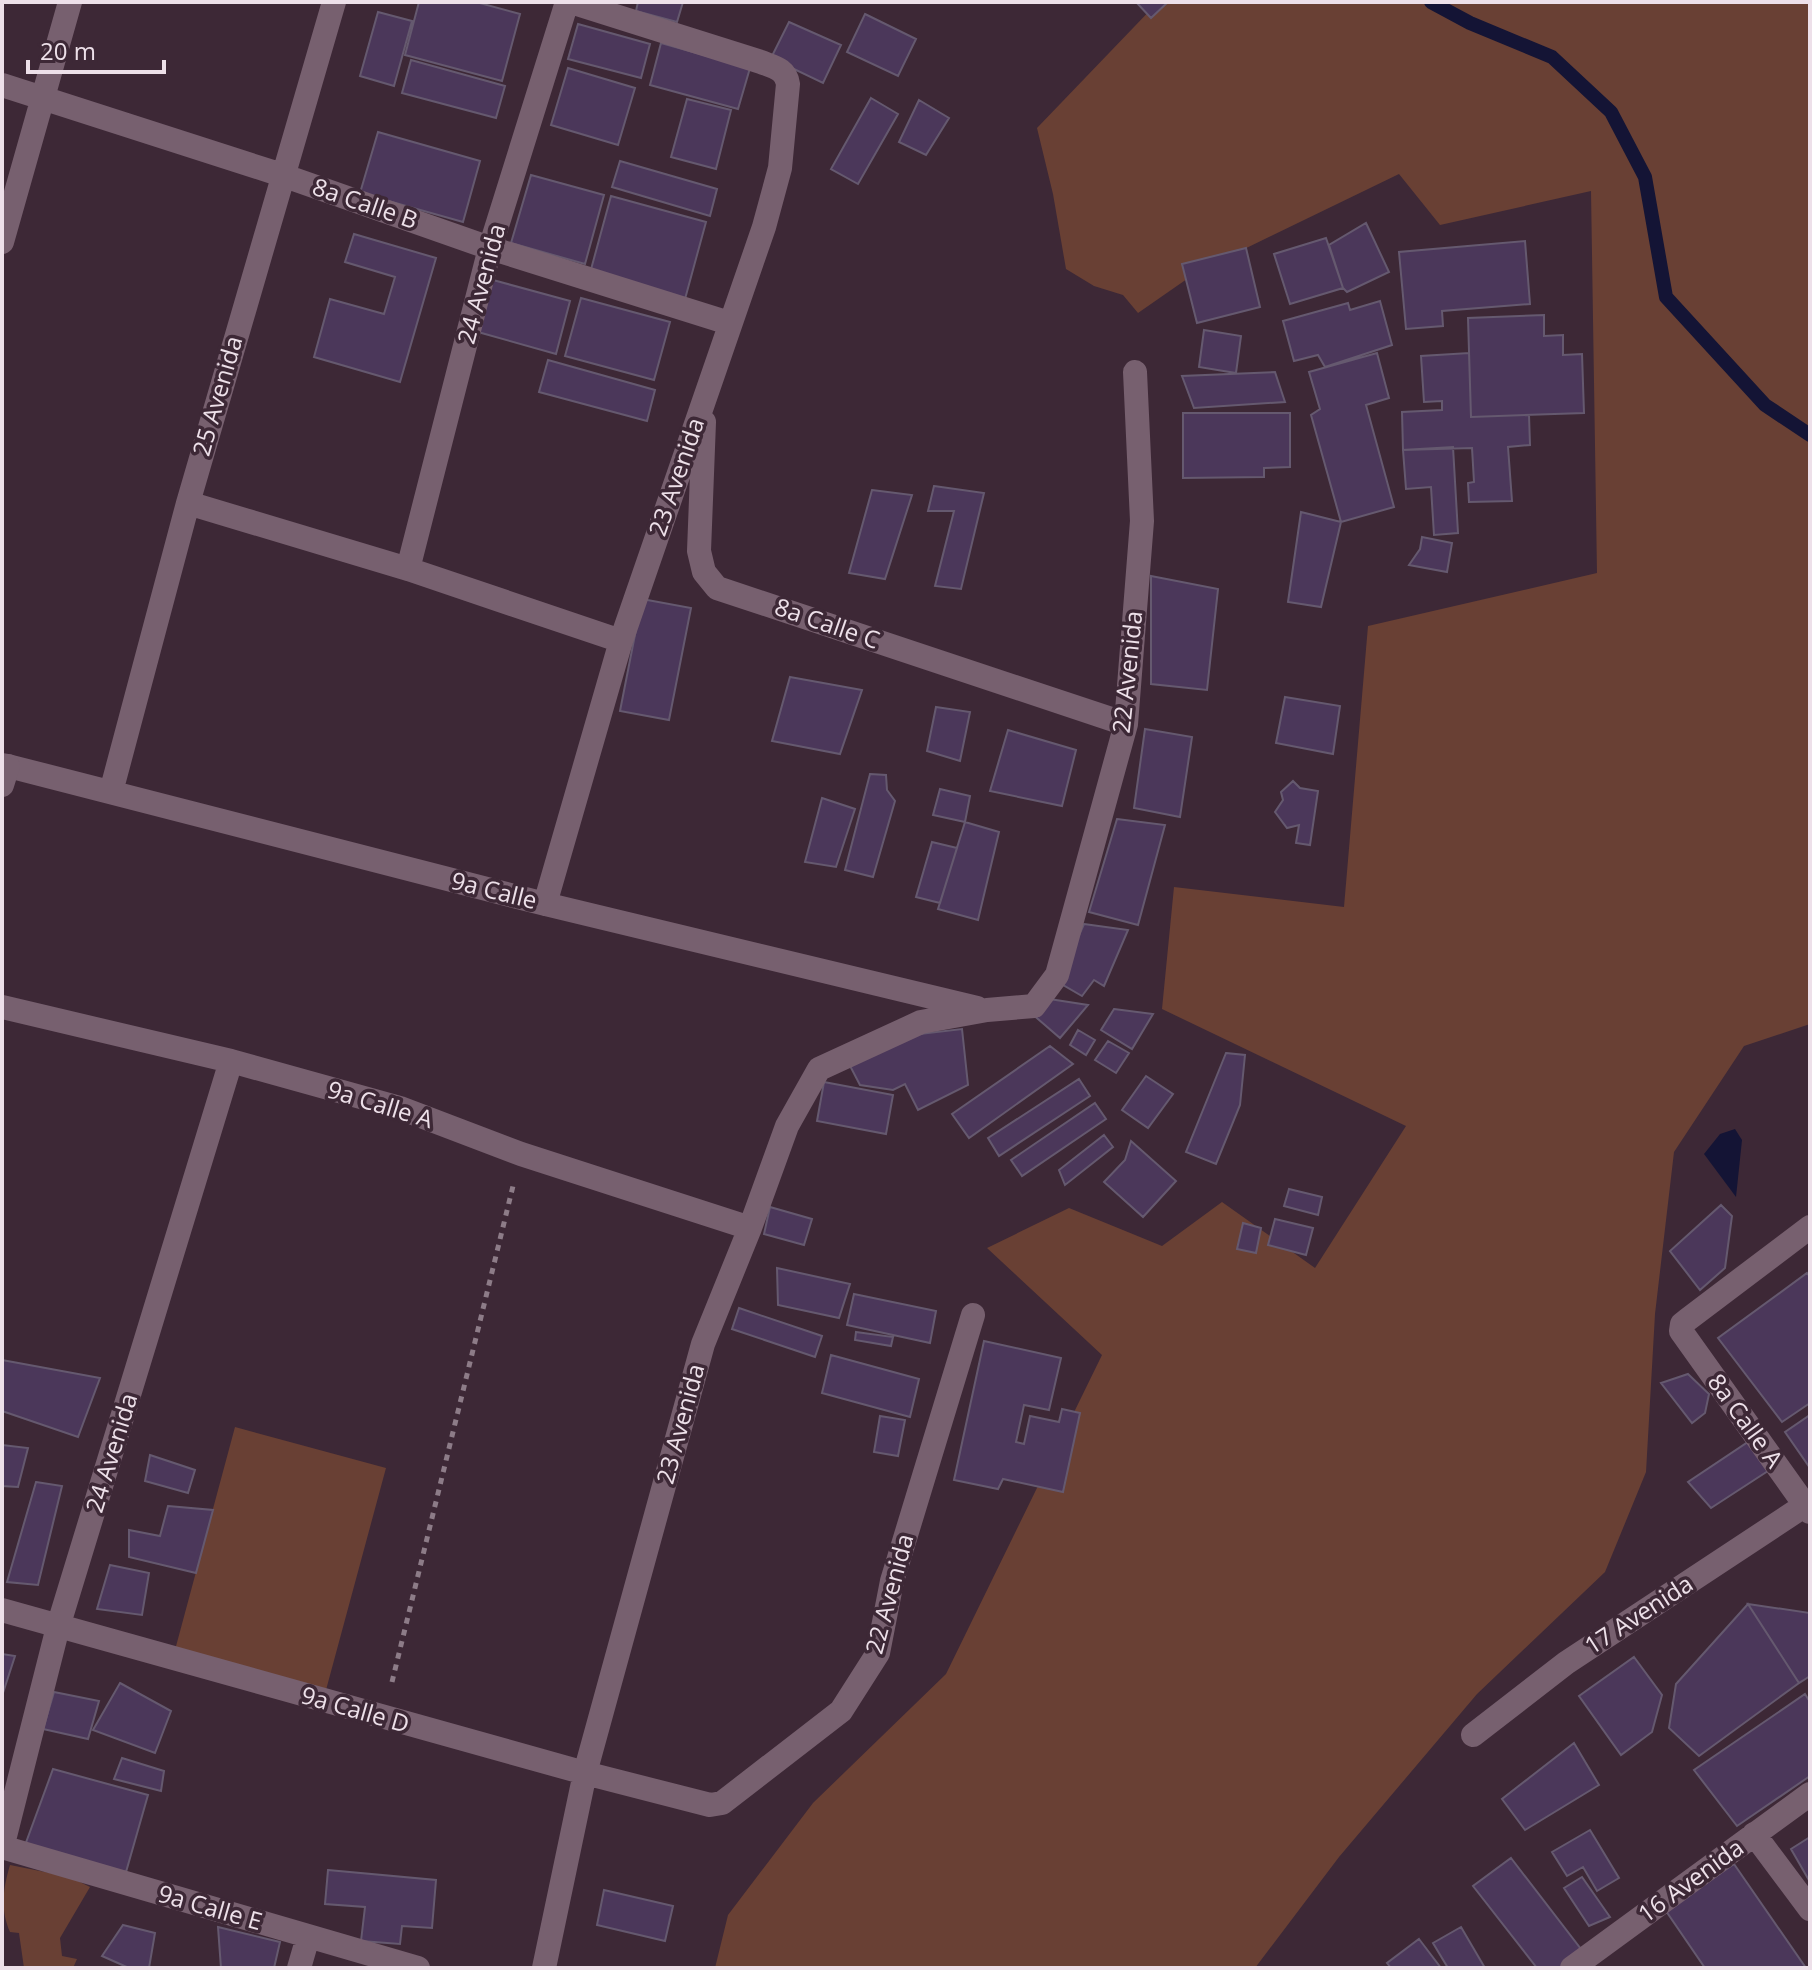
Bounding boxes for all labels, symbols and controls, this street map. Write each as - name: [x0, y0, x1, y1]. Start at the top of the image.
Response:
- scale bar: [28, 24, 164, 74]
- text: 20 m: [40, 34, 96, 67]
- street label: 8a Calle B: [309, 169, 422, 236]
- street label: 24 Avenida: [449, 220, 512, 347]
- street label: 25 Avenida: [184, 332, 249, 459]
- street label: 23 Avenida: [640, 413, 711, 540]
- street label: 8a Calle C: [771, 589, 884, 656]
- street label: 22 Avenida: [1104, 609, 1149, 735]
- street label: 9a Calle: [448, 863, 541, 916]
- street label: 9a Calle A: [324, 1072, 438, 1135]
- street label: 23 Avenida: [648, 1360, 711, 1487]
- street label: 8a Calle A: [1701, 1366, 1792, 1474]
- street label: 24 Avenida: [77, 1389, 144, 1516]
- street label: 22 Avenida: [857, 1530, 920, 1657]
- street label: 17 Avenida: [1578, 1566, 1699, 1661]
- street label: 9a Calle D: [298, 1677, 413, 1740]
- street label: 16 Avenida: [1631, 1830, 1750, 1929]
- street label: 9a Calle E: [154, 1876, 266, 1937]

